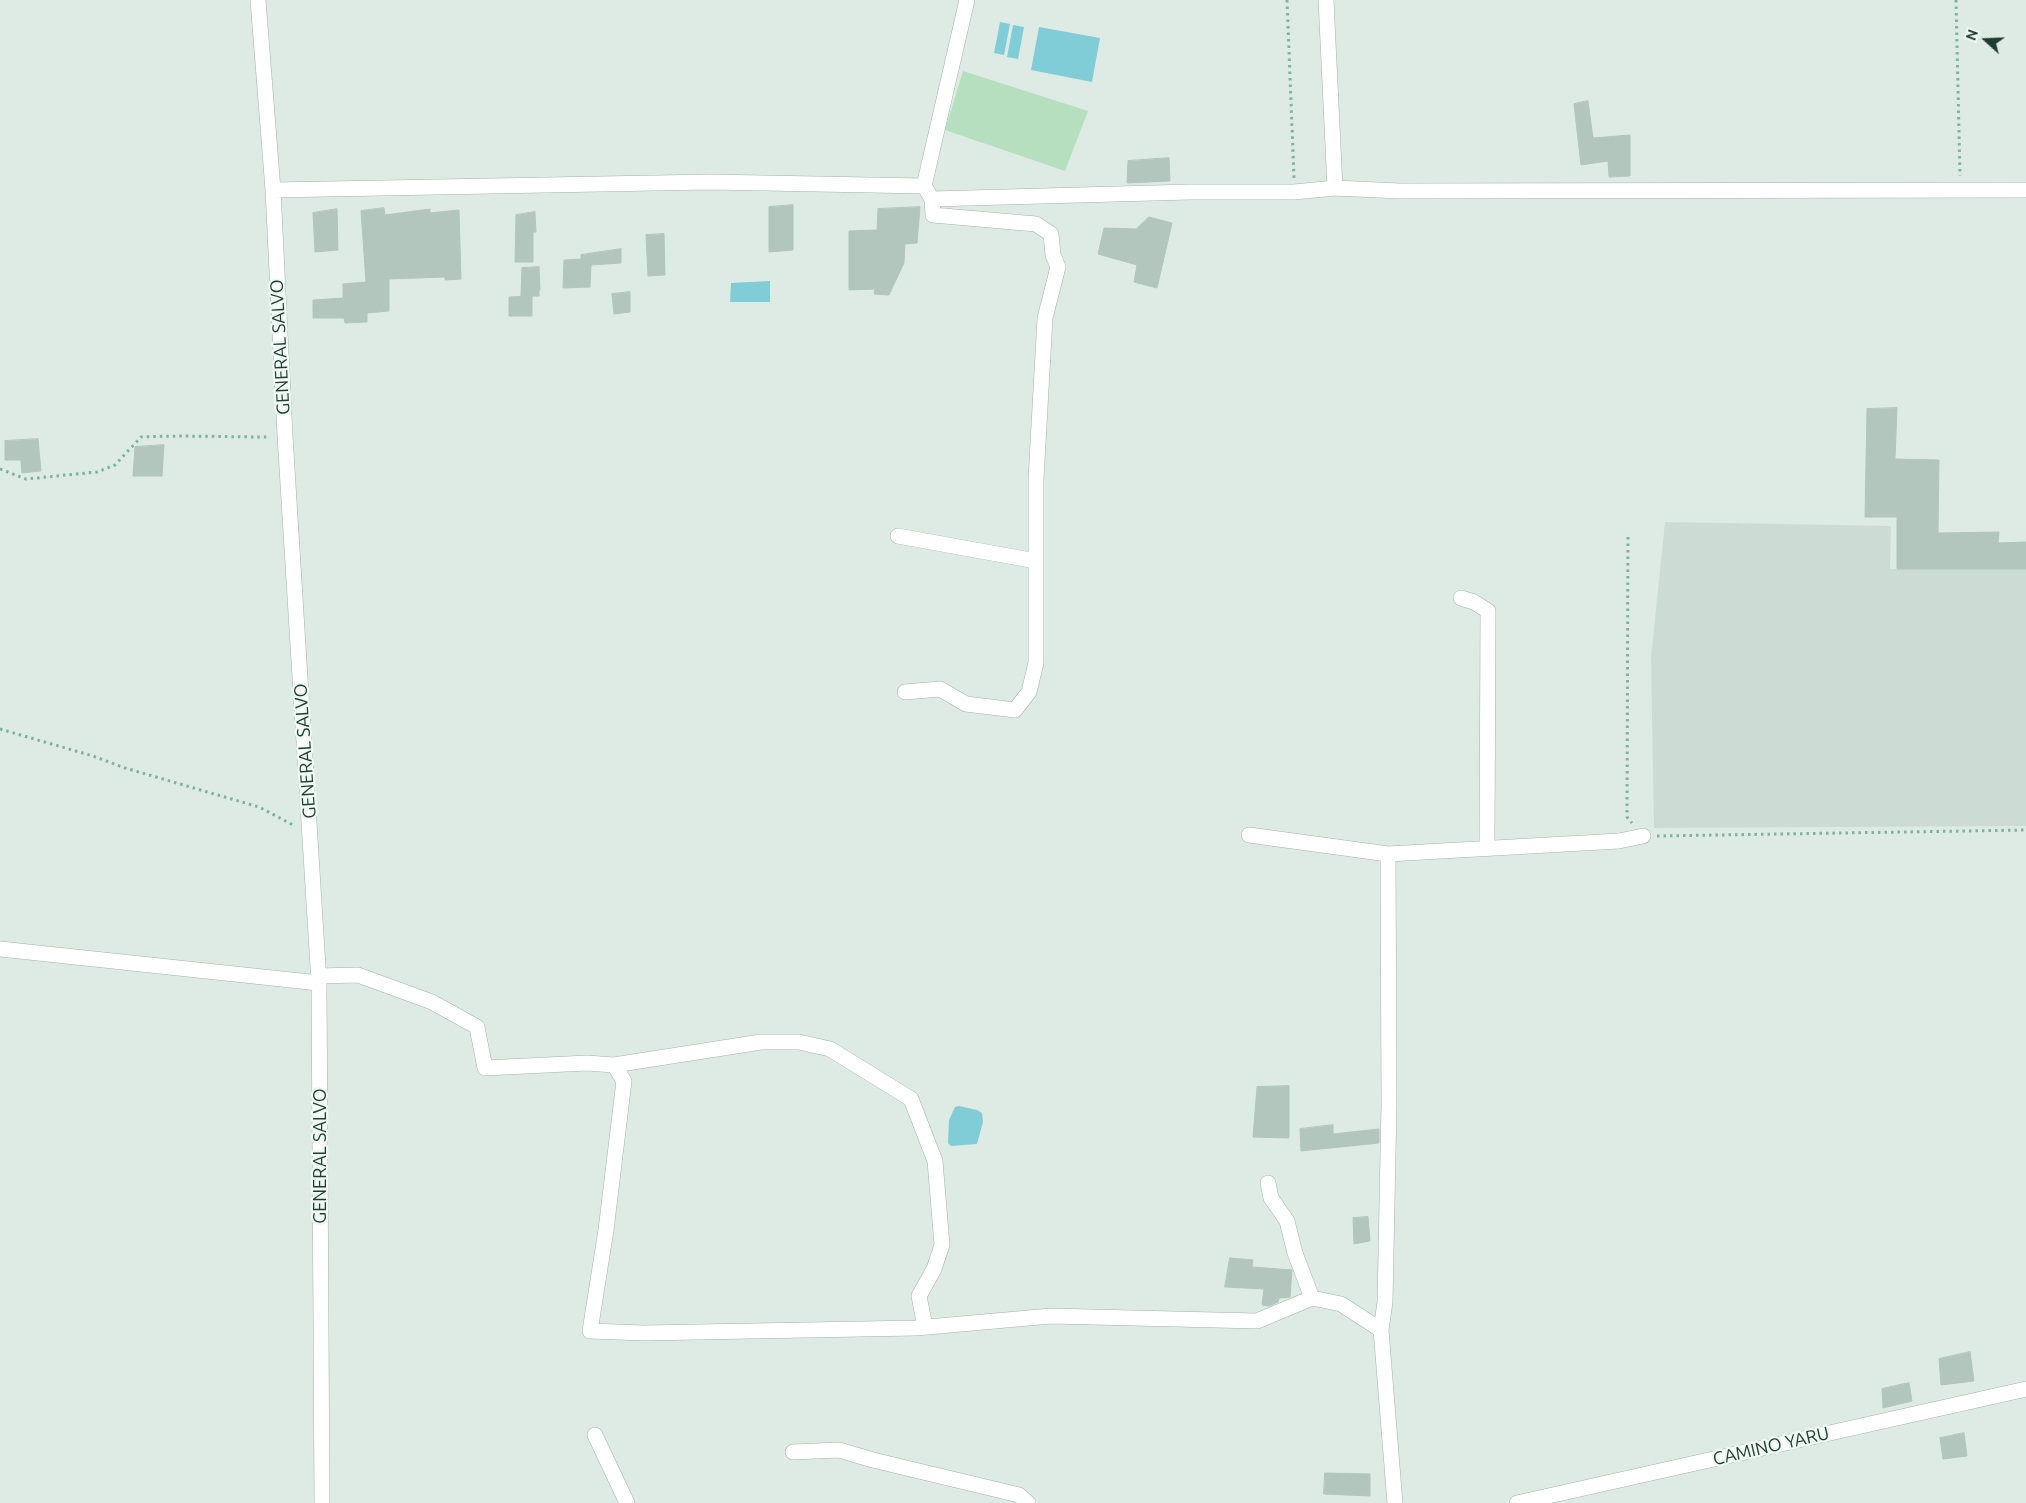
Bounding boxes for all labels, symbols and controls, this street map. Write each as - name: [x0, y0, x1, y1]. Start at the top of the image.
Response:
- north arrow: [1961, 15, 2011, 65]
- text: N: [1963, 27, 1981, 43]
- street label: GENERAL SALVO: [266, 279, 294, 415]
- street label: GENERAL SALVO: [289, 683, 321, 819]
- street label: GENERAL SALVO: [309, 1088, 331, 1224]
- street label: CAMINO YARU: [1711, 1422, 1831, 1470]

